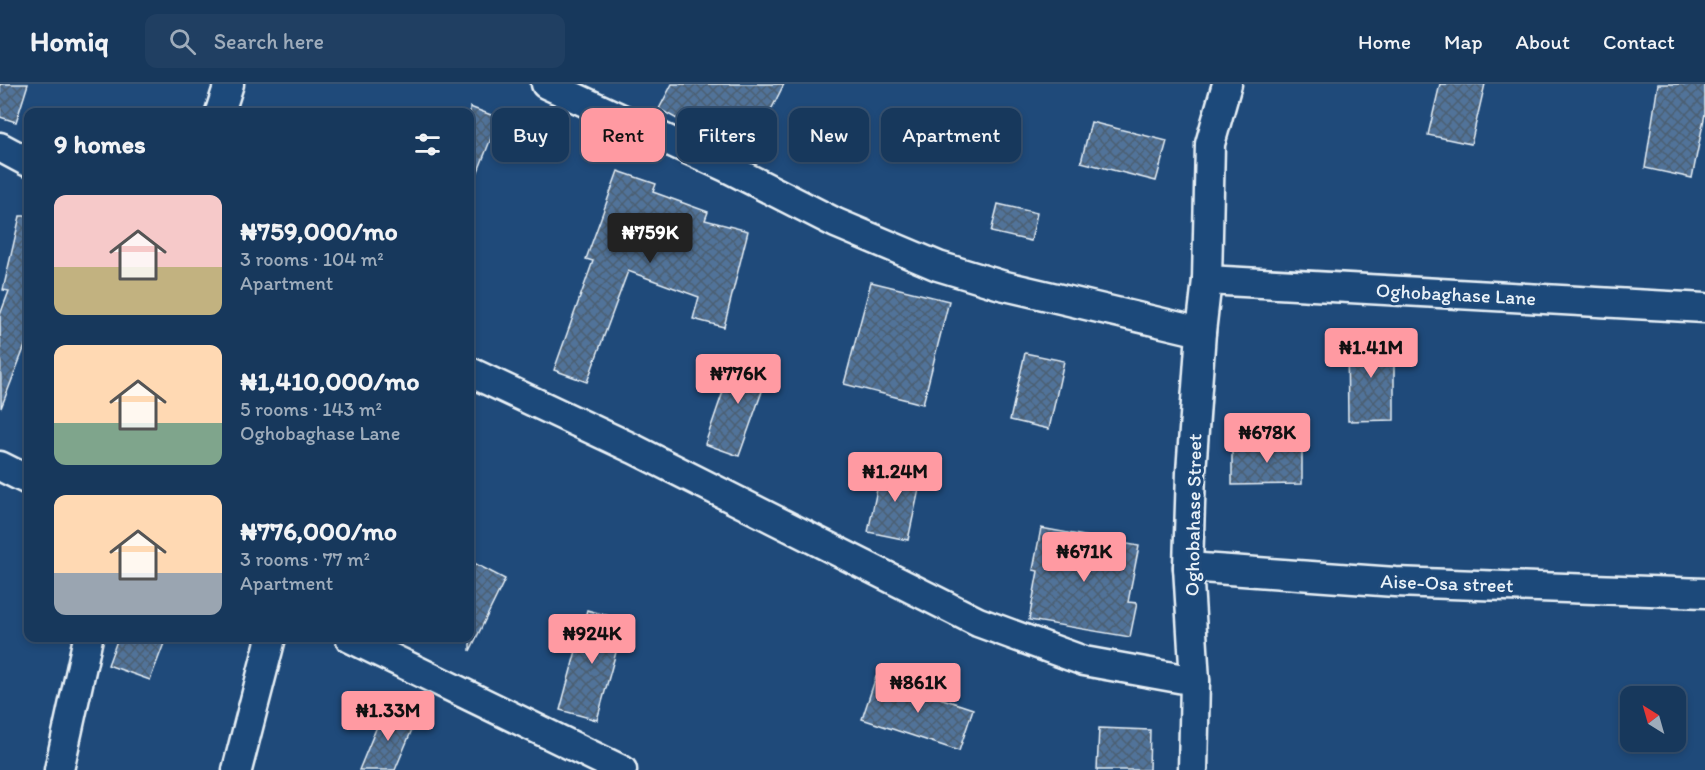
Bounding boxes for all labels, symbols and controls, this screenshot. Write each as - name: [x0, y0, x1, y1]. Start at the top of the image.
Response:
- search box: [145, 14, 565, 68]
- text: Homiq: [30, 24, 109, 58]
- icon: search: [166, 25, 199, 58]
- text: Search here: [214, 28, 324, 55]
- text: Home: [1358, 29, 1411, 54]
- text: Map: [1444, 29, 1483, 54]
- text: About: [1516, 29, 1570, 54]
- text: Contact: [1603, 29, 1675, 54]
- chip: Buy: [492, 108, 569, 162]
- chip: Rent: [581, 108, 665, 162]
- chip: Filters: [677, 108, 777, 162]
- chip: New: [789, 108, 869, 162]
- chip: Apartment: [881, 108, 1021, 162]
- text: 9 homes: [54, 128, 146, 160]
- icon: filters: [411, 128, 444, 161]
- pin: ₦759K: [608, 213, 692, 264]
- text: ₦759,000/mo: [240, 215, 398, 247]
- icon: home: [102, 219, 174, 291]
- text: ₦759K: [622, 220, 679, 244]
- text: 3 rooms · 104 m²: [240, 247, 384, 271]
- text: Apartment: [240, 271, 333, 295]
- street label: Oghobaghase Lane: [1375, 278, 1537, 310]
- pin: ₦1.41M: [1322, 328, 1420, 379]
- text: ₦1.41M: [1339, 335, 1403, 359]
- pin: ₦776K: [696, 354, 780, 405]
- text: ₦776K: [710, 361, 766, 385]
- text: ₦1,410,000/mo: [240, 365, 419, 397]
- icon: home: [102, 369, 174, 441]
- text: 5 rooms · 143 m²: [240, 397, 382, 421]
- pin: ₦678K: [1225, 413, 1309, 464]
- text: ₦678K: [1238, 420, 1296, 444]
- text: Oghobaghase Lane: [240, 421, 400, 445]
- street label: Oghobahase Street: [1180, 433, 1206, 597]
- pin: ₦1.24M: [846, 452, 944, 503]
- text: ₦1.24M: [862, 459, 928, 483]
- text: ₦776,000/mo: [240, 515, 397, 547]
- icon: home: [102, 519, 174, 591]
- pin: ₦671K: [1042, 532, 1126, 583]
- text: ₦671K: [1056, 539, 1112, 563]
- text: 3 rooms · 77 m²: [240, 547, 370, 571]
- street label: Aise-Osa street: [1380, 569, 1514, 597]
- text: Apartment: [240, 571, 333, 595]
- pin: ₦924K: [550, 614, 634, 665]
- text: ₦924K: [562, 621, 622, 645]
- pin: ₦861K: [876, 663, 960, 714]
- text: ₦861K: [890, 670, 946, 694]
- north arrow: [1620, 686, 1686, 752]
- map controls: [1620, 686, 1686, 752]
- pin: ₦1.33M: [339, 691, 437, 742]
- text: ₦1.33M: [355, 698, 421, 722]

